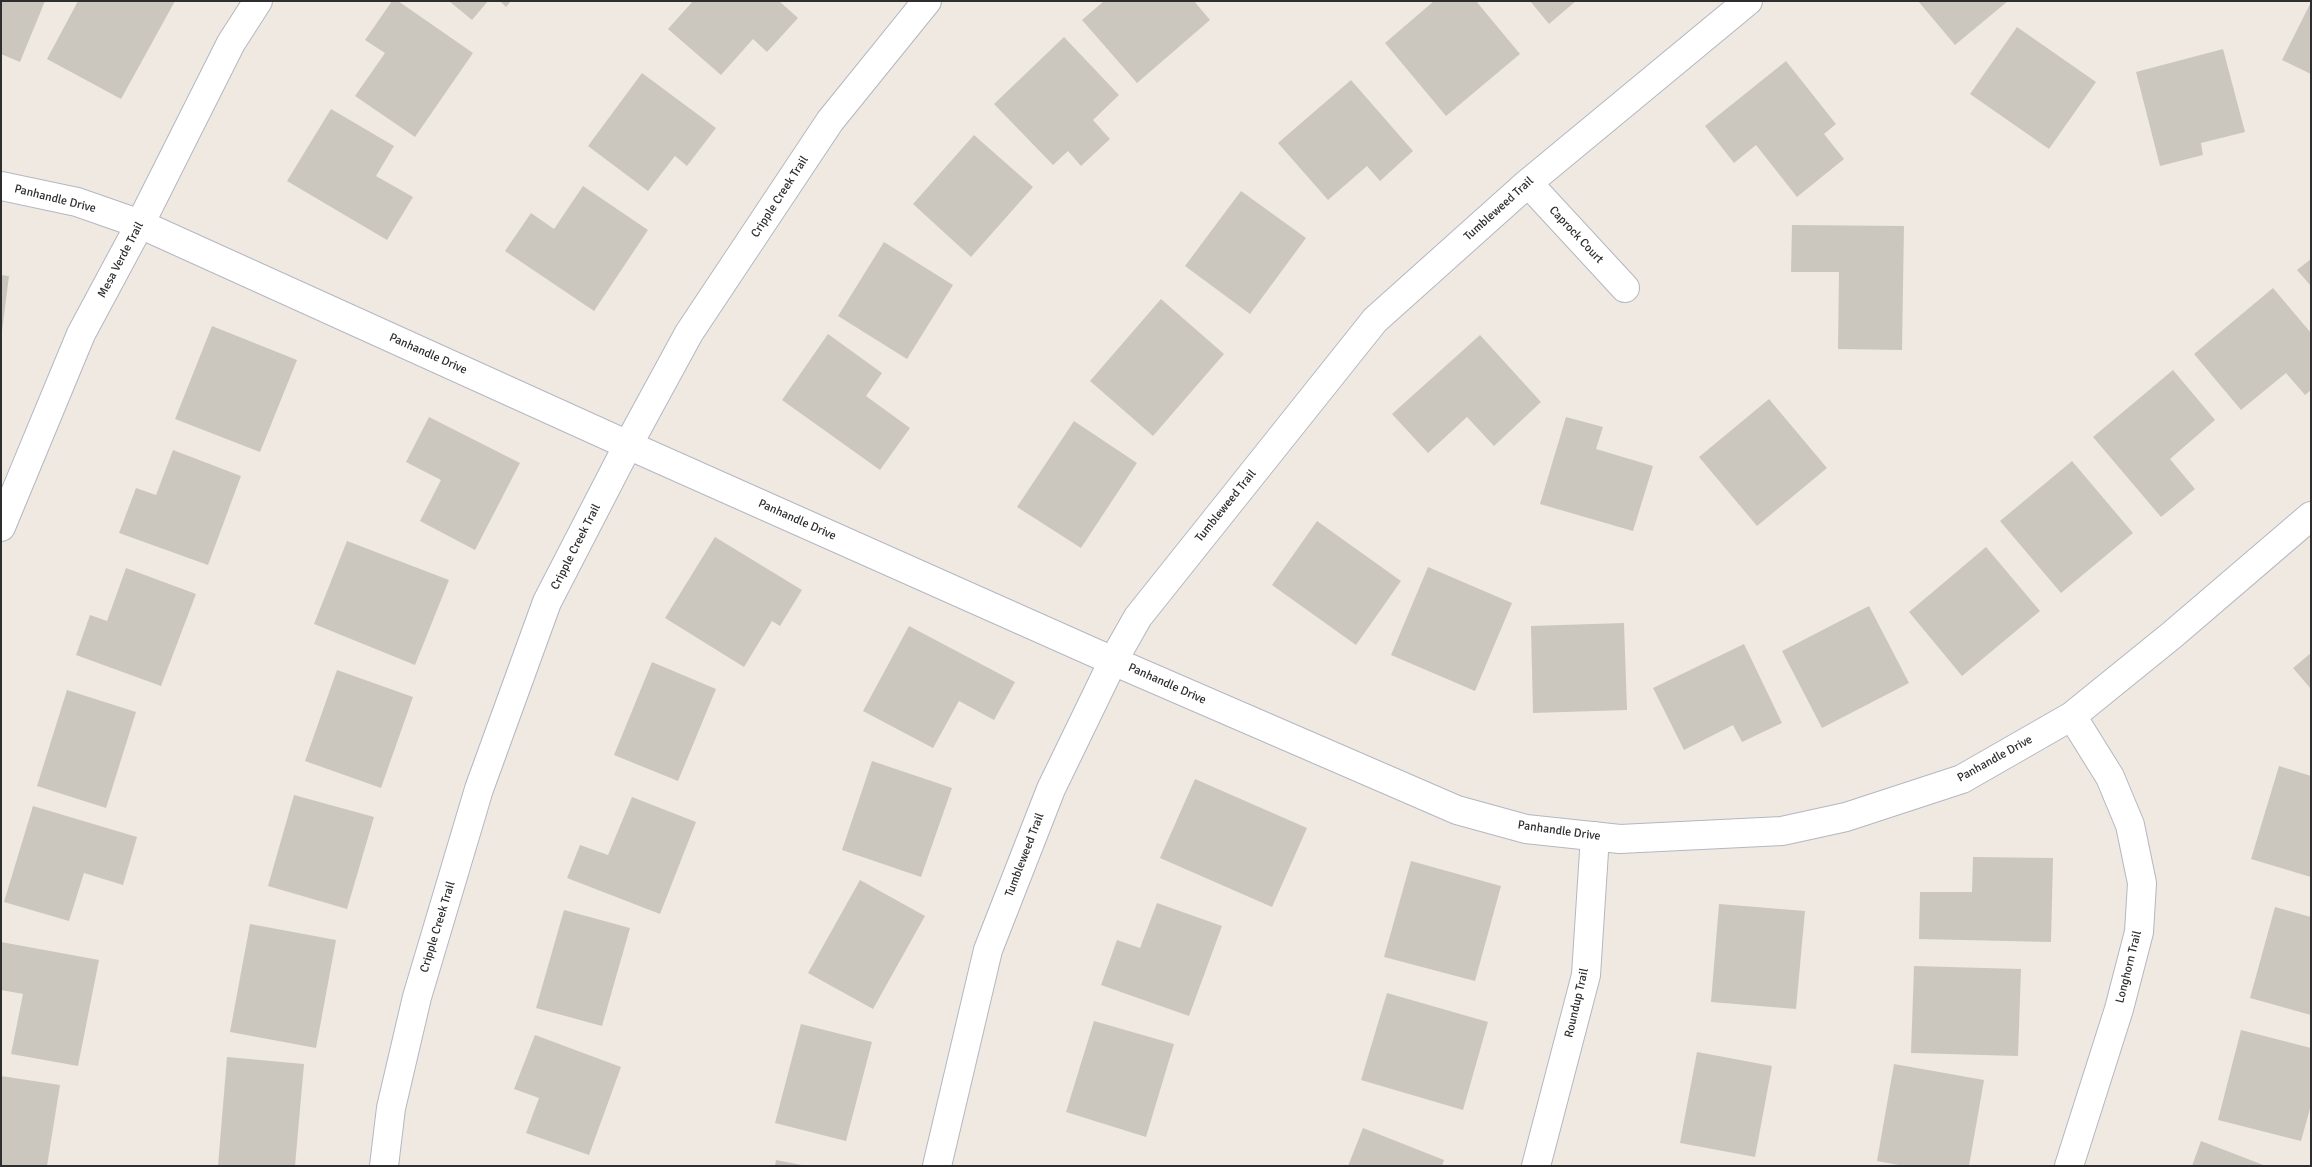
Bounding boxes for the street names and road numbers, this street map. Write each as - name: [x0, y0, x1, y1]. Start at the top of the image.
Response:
- street label: Cripple Creek Trail: [748, 153, 812, 241]
- street label: Tumbleweed Trail: [1461, 174, 1537, 244]
- street label: Panhandle Drive: [13, 182, 97, 216]
- street label: Caprock Court: [1546, 203, 1606, 267]
- street label: Mesa Verde Trail: [95, 220, 147, 300]
- street label: Panhandle Drive: [387, 330, 469, 378]
- street label: Tumbleweed Trail: [1192, 467, 1260, 545]
- street label: Panhandle Drive: [756, 496, 838, 544]
- street label: Cripple Creek Trail: [548, 502, 604, 592]
- street label: Panhandle Drive: [1126, 660, 1208, 708]
- street label: Panhandle Drive: [1955, 732, 2035, 786]
- street label: Tumbleweed Trail: [1002, 811, 1048, 899]
- street label: Panhandle Drive: [1517, 818, 1601, 844]
- street label: Cripple Creek Trail: [417, 880, 459, 974]
- street label: Longhorn Trail: [2113, 929, 2145, 1005]
- street label: Roundup Trail: [1562, 967, 1592, 1039]

